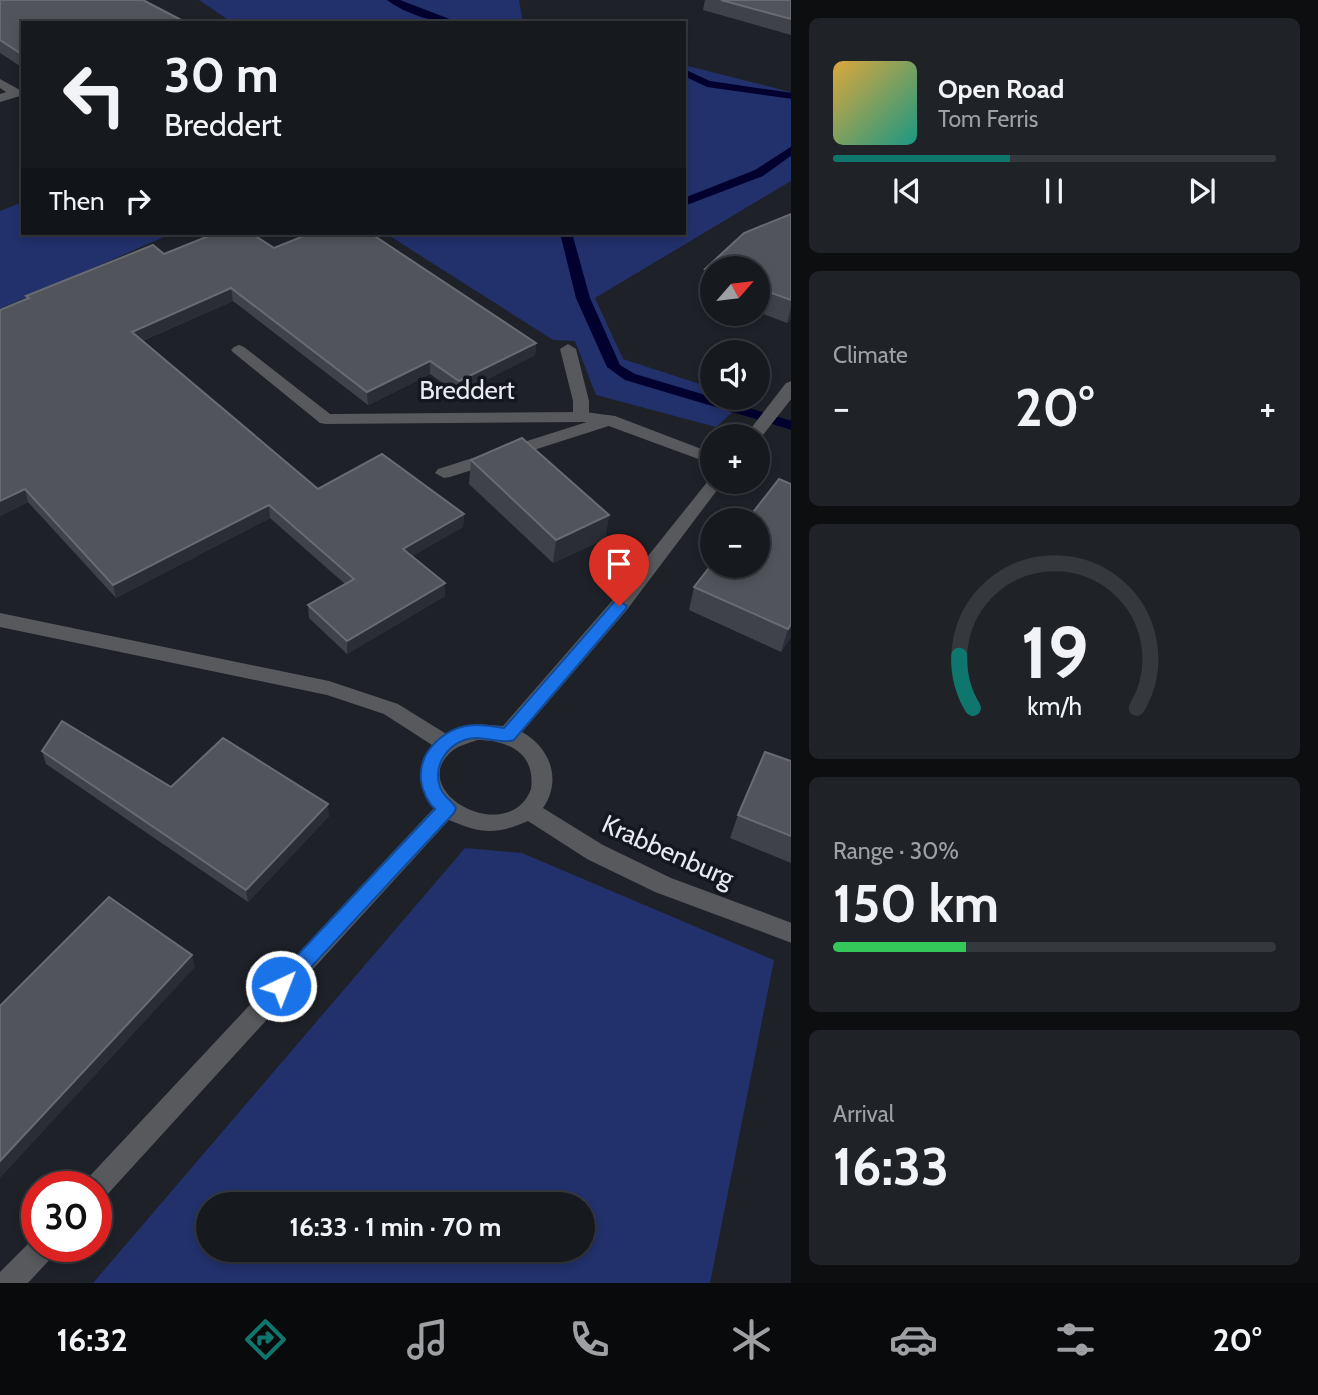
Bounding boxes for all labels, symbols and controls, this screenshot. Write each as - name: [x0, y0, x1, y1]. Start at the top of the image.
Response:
- text: 30 m: [164, 45, 279, 104]
- icon: left: [49, 49, 140, 140]
- text: Open Road: [938, 73, 1064, 105]
- text: Breddert: [164, 105, 282, 144]
- text: Tom Ferris: [938, 105, 1038, 133]
- icon: previous: [888, 172, 926, 210]
- icon: pause: [1035, 172, 1073, 210]
- icon: next: [1183, 172, 1221, 210]
- icon: right: [119, 182, 157, 220]
- text: Then: [49, 185, 105, 217]
- north arrow: [700, 256, 770, 326]
- map controls: [700, 256, 770, 578]
- button: sound: [700, 340, 770, 410]
- text: Climate: [833, 341, 908, 369]
- street label: Breddert: [419, 374, 515, 406]
- text: 20°: [1015, 376, 1094, 439]
- text: −: [833, 384, 850, 431]
- text: +: [1259, 384, 1276, 431]
- button: +: [700, 424, 770, 494]
- button: −: [700, 508, 770, 578]
- pin: [589, 534, 649, 606]
- icon: arrive: [600, 545, 638, 583]
- text: 19: [1021, 608, 1088, 696]
- text: km/h: [1027, 690, 1082, 720]
- street label: Krabbenburg: [597, 808, 740, 895]
- text: Range · 30%: [833, 837, 959, 865]
- text: 150 km: [833, 872, 999, 935]
- position arrow: [244, 949, 318, 1023]
- text: Arrival: [833, 1100, 894, 1128]
- text: 16:33: [833, 1135, 949, 1198]
- speed limit sign: 30: [21, 1171, 112, 1262]
- text: 16:33 · 1 min · 70 m: [290, 1211, 501, 1243]
- icon: directions: [241, 1315, 290, 1364]
- icon: music: [403, 1315, 452, 1364]
- icon: phone: [565, 1315, 614, 1364]
- icon: climate: [727, 1315, 776, 1364]
- icon: car: [889, 1315, 938, 1364]
- icon: filters: [1051, 1315, 1100, 1364]
- text: 16:32: [57, 1320, 128, 1359]
- text: 20°: [1213, 1320, 1261, 1359]

